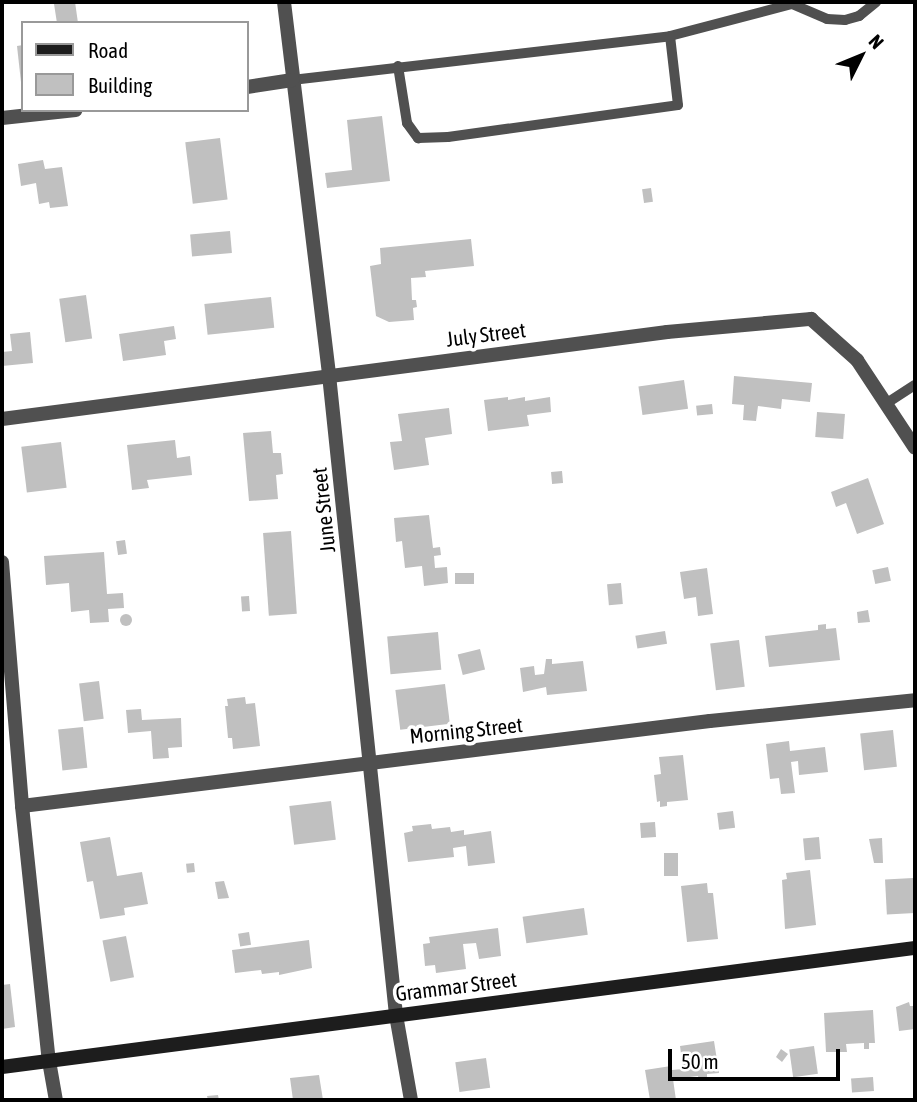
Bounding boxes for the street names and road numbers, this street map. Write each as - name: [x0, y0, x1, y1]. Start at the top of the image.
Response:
- street label: July Street: [445, 317, 527, 351]
- street label: June Street: [306, 466, 340, 554]
- street label: Morning Street: [408, 712, 524, 748]
- street label: Grammar Street: [394, 966, 518, 1006]

